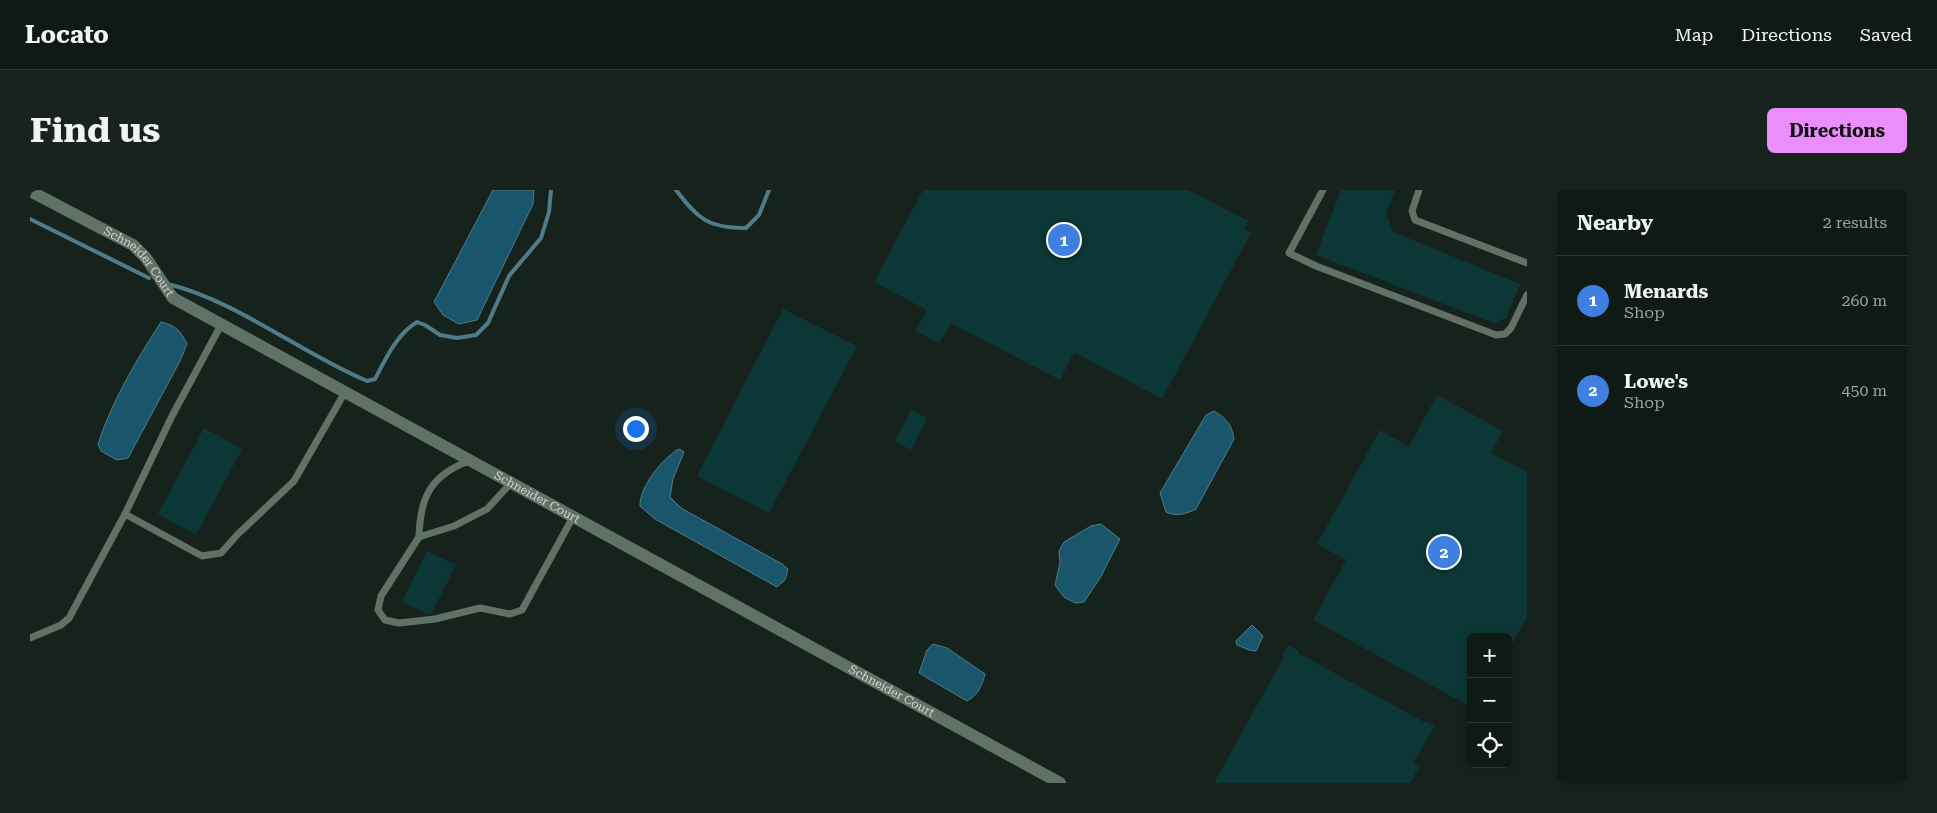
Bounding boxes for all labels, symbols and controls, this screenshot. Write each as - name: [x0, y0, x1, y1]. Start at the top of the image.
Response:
- text: Locato: [25, 21, 109, 49]
- text: Map: [1675, 24, 1713, 45]
- text: Directions: [1741, 24, 1832, 45]
- text: Saved: [1860, 24, 1912, 45]
- button: Directions: [1767, 108, 1907, 153]
- text: Find us: [30, 110, 160, 151]
- text: Nearby: [1577, 211, 1653, 235]
- text: 2 results: [1823, 213, 1887, 232]
- pin: 1: [1048, 221, 1080, 259]
- street label: Schneider Court: [101, 224, 177, 300]
- text: Menards: [1624, 280, 1708, 303]
- text: 1: [1589, 291, 1597, 310]
- text: 260 m: [1841, 291, 1887, 310]
- text: Shop: [1624, 303, 1665, 322]
- text: Lowe's: [1624, 370, 1688, 393]
- text: 2: [1589, 381, 1597, 400]
- text: 450 m: [1841, 381, 1887, 400]
- text: Shop: [1624, 393, 1665, 412]
- your location: [623, 416, 649, 442]
- street label: Schneider Court: [492, 468, 583, 526]
- pin: 2: [1428, 533, 1460, 571]
- map controls: [1467, 633, 1512, 768]
- button: +: [1467, 633, 1512, 678]
- street label: Schneider Court: [846, 662, 937, 720]
- button: −: [1467, 678, 1512, 723]
- button: locate: [1467, 723, 1512, 768]

